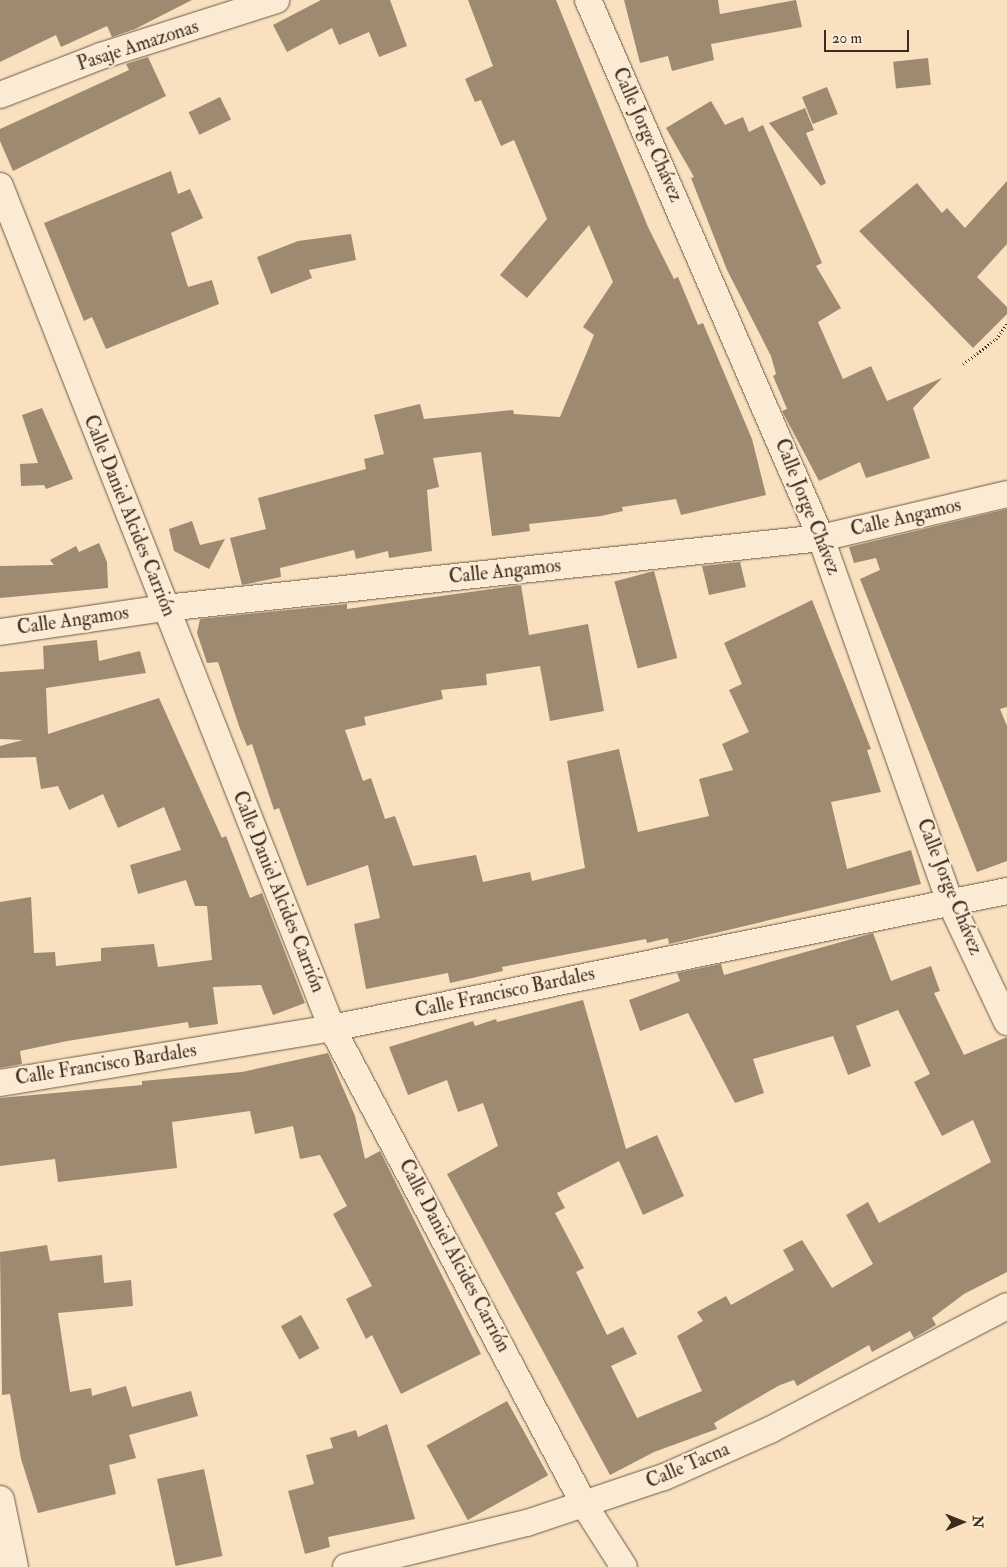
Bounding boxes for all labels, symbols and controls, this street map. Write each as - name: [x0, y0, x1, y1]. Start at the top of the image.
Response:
- street label: Pasaje Amazonas: [74, 16, 202, 76]
- scale bar: [827, 20, 912, 52]
- text: 20 m: [832, 29, 862, 48]
- street label: Calle Jorge Chávez: [607, 64, 687, 206]
- street label: Calle Daniel Alcides Carrión: [78, 412, 180, 620]
- street label: Calle Jorge Chávez: [769, 436, 845, 578]
- street label: Calle Angamos: [849, 494, 963, 542]
- street label: Calle Angamos: [448, 555, 562, 589]
- street label: Calle Angamos: [16, 602, 130, 640]
- street label: Calle Daniel Alcides Carrión: [227, 788, 329, 996]
- street label: Calle Jorge Chávez: [911, 816, 987, 958]
- street label: Calle Francisco Bardales: [413, 963, 597, 1023]
- street label: Calle Francisco Bardales: [14, 1039, 198, 1091]
- street label: Calle Daniel Alcides Carrión: [393, 1156, 515, 1356]
- street label: Calle Tacna: [643, 1438, 733, 1494]
- north arrow: [937, 1497, 987, 1547]
- text: N: [969, 1515, 986, 1528]

